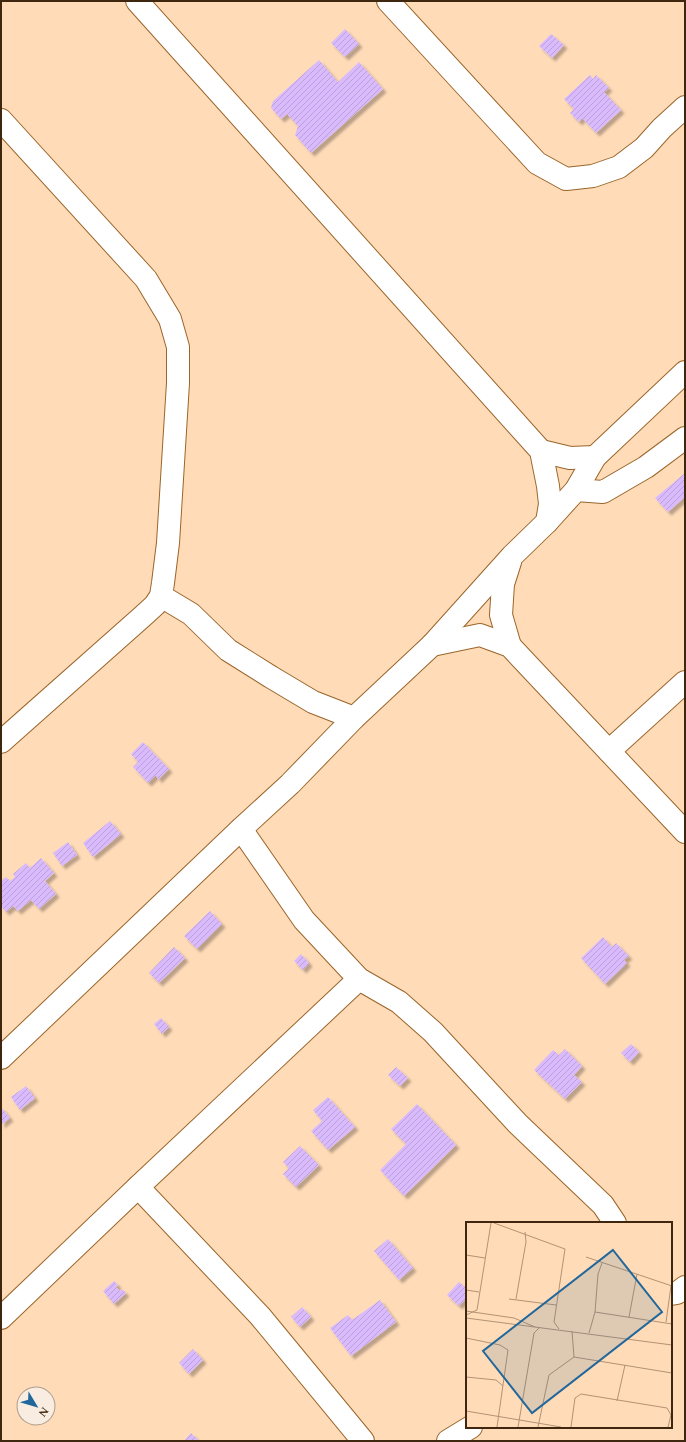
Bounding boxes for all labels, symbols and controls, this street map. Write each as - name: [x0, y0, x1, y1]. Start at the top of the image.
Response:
- inset map: [466, 1222, 672, 1428]
- north arrow: [16, 1386, 56, 1426]
- text: N: [34, 1403, 53, 1421]

